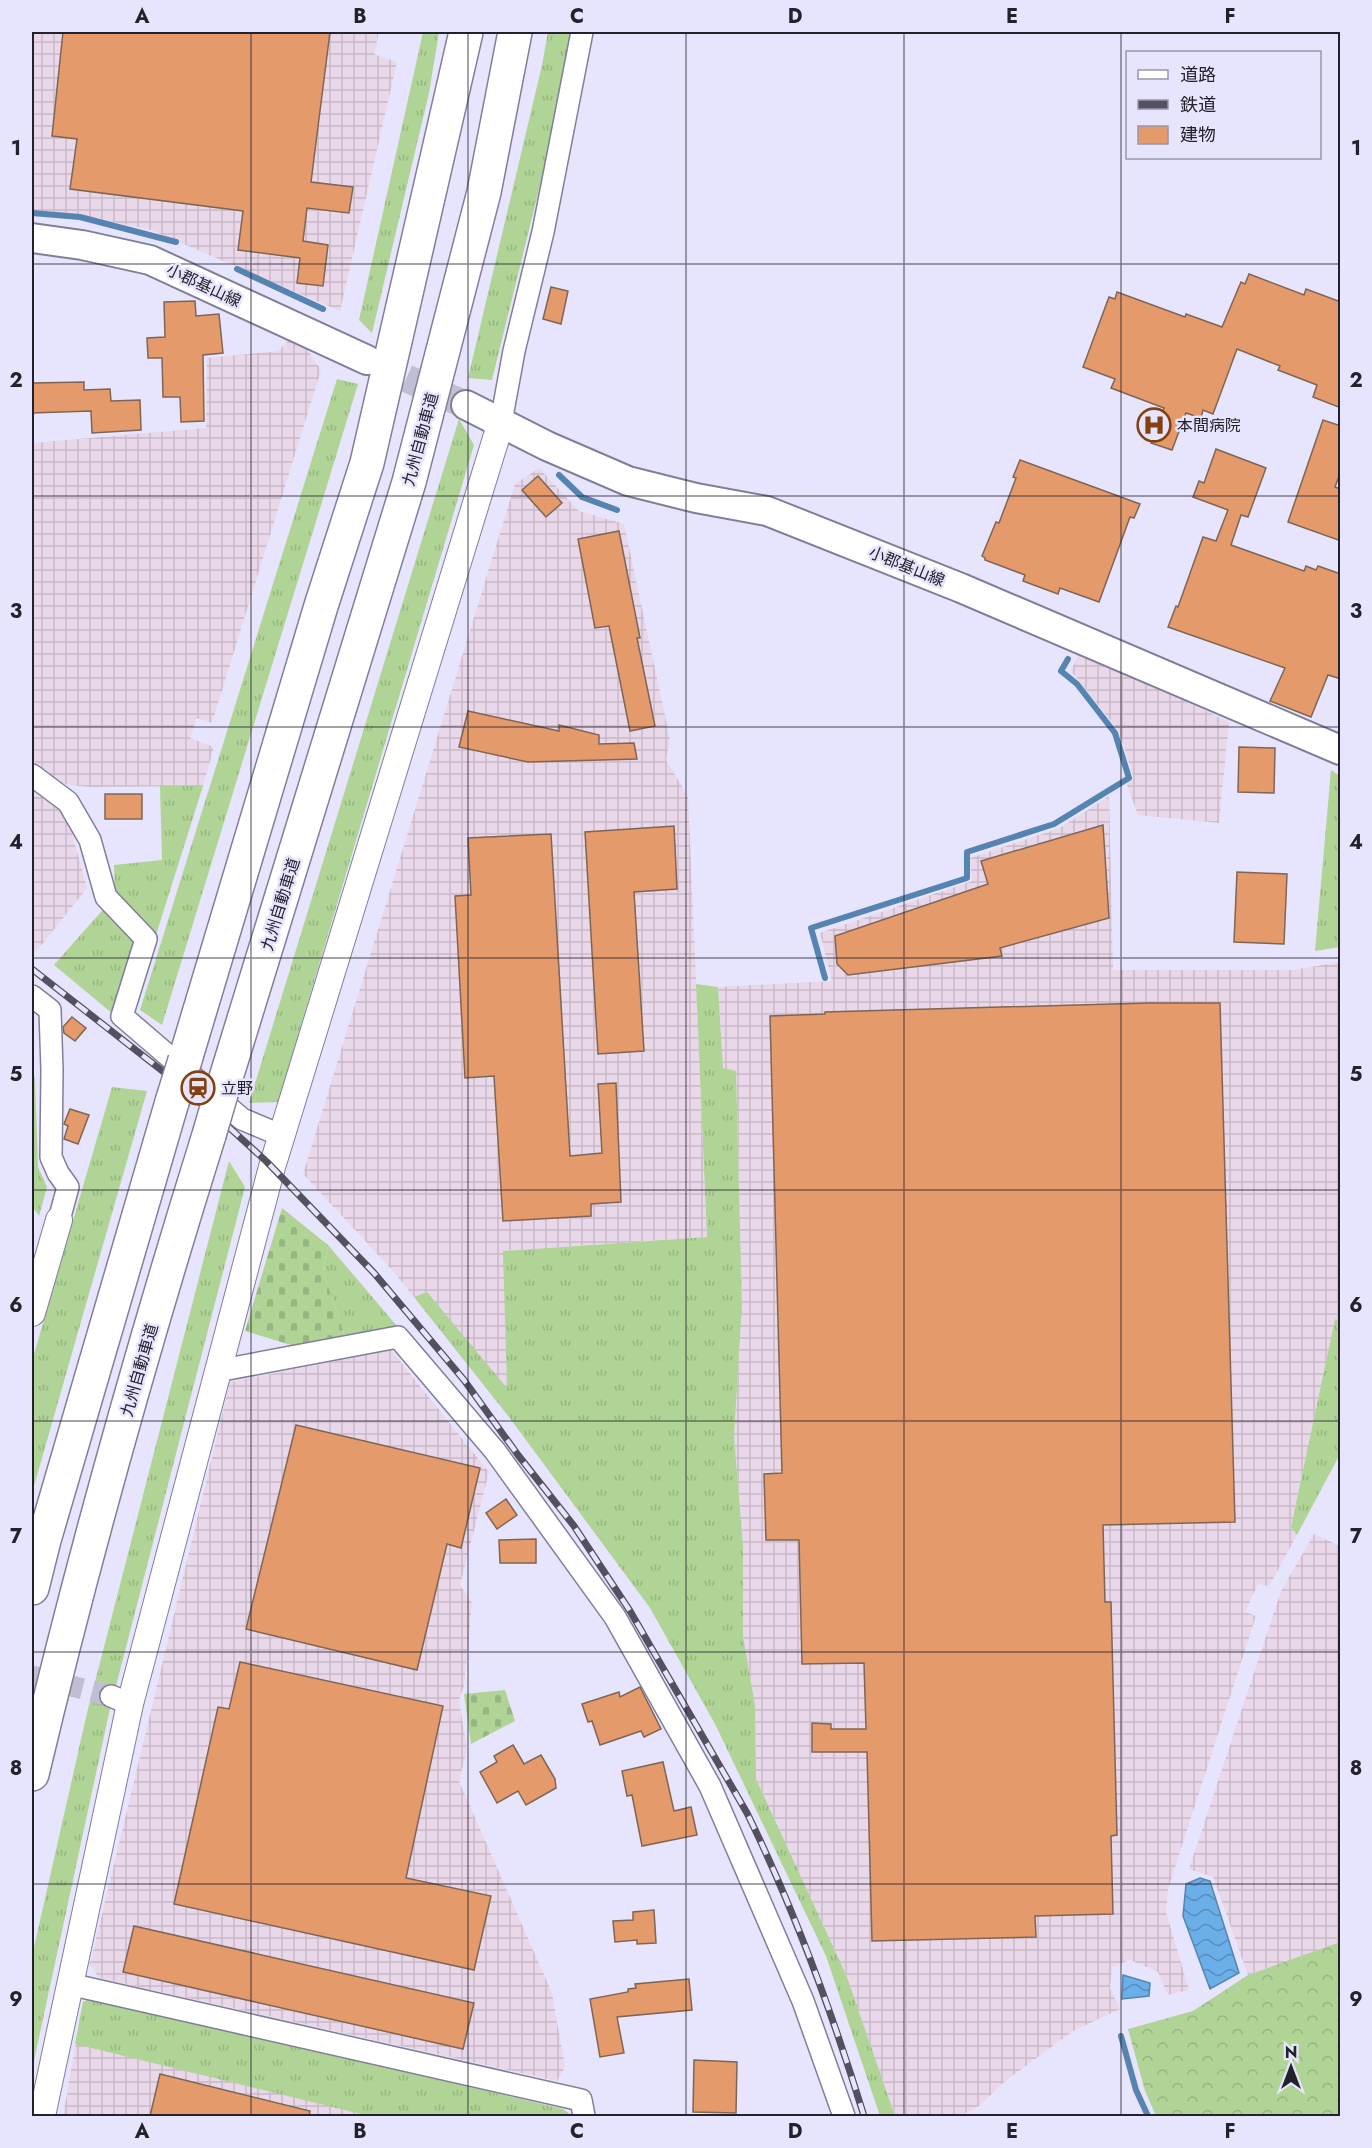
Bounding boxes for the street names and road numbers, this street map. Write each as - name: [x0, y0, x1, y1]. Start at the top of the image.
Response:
- street label: 小郡基山線: [163, 258, 245, 313]
- street label: 九州自動車道: [397, 390, 444, 488]
- street label: 小郡基山線: [865, 541, 948, 592]
- street label: 九州自動車道: [255, 855, 306, 953]
- street label: 九州自動車道: [115, 1321, 164, 1419]

